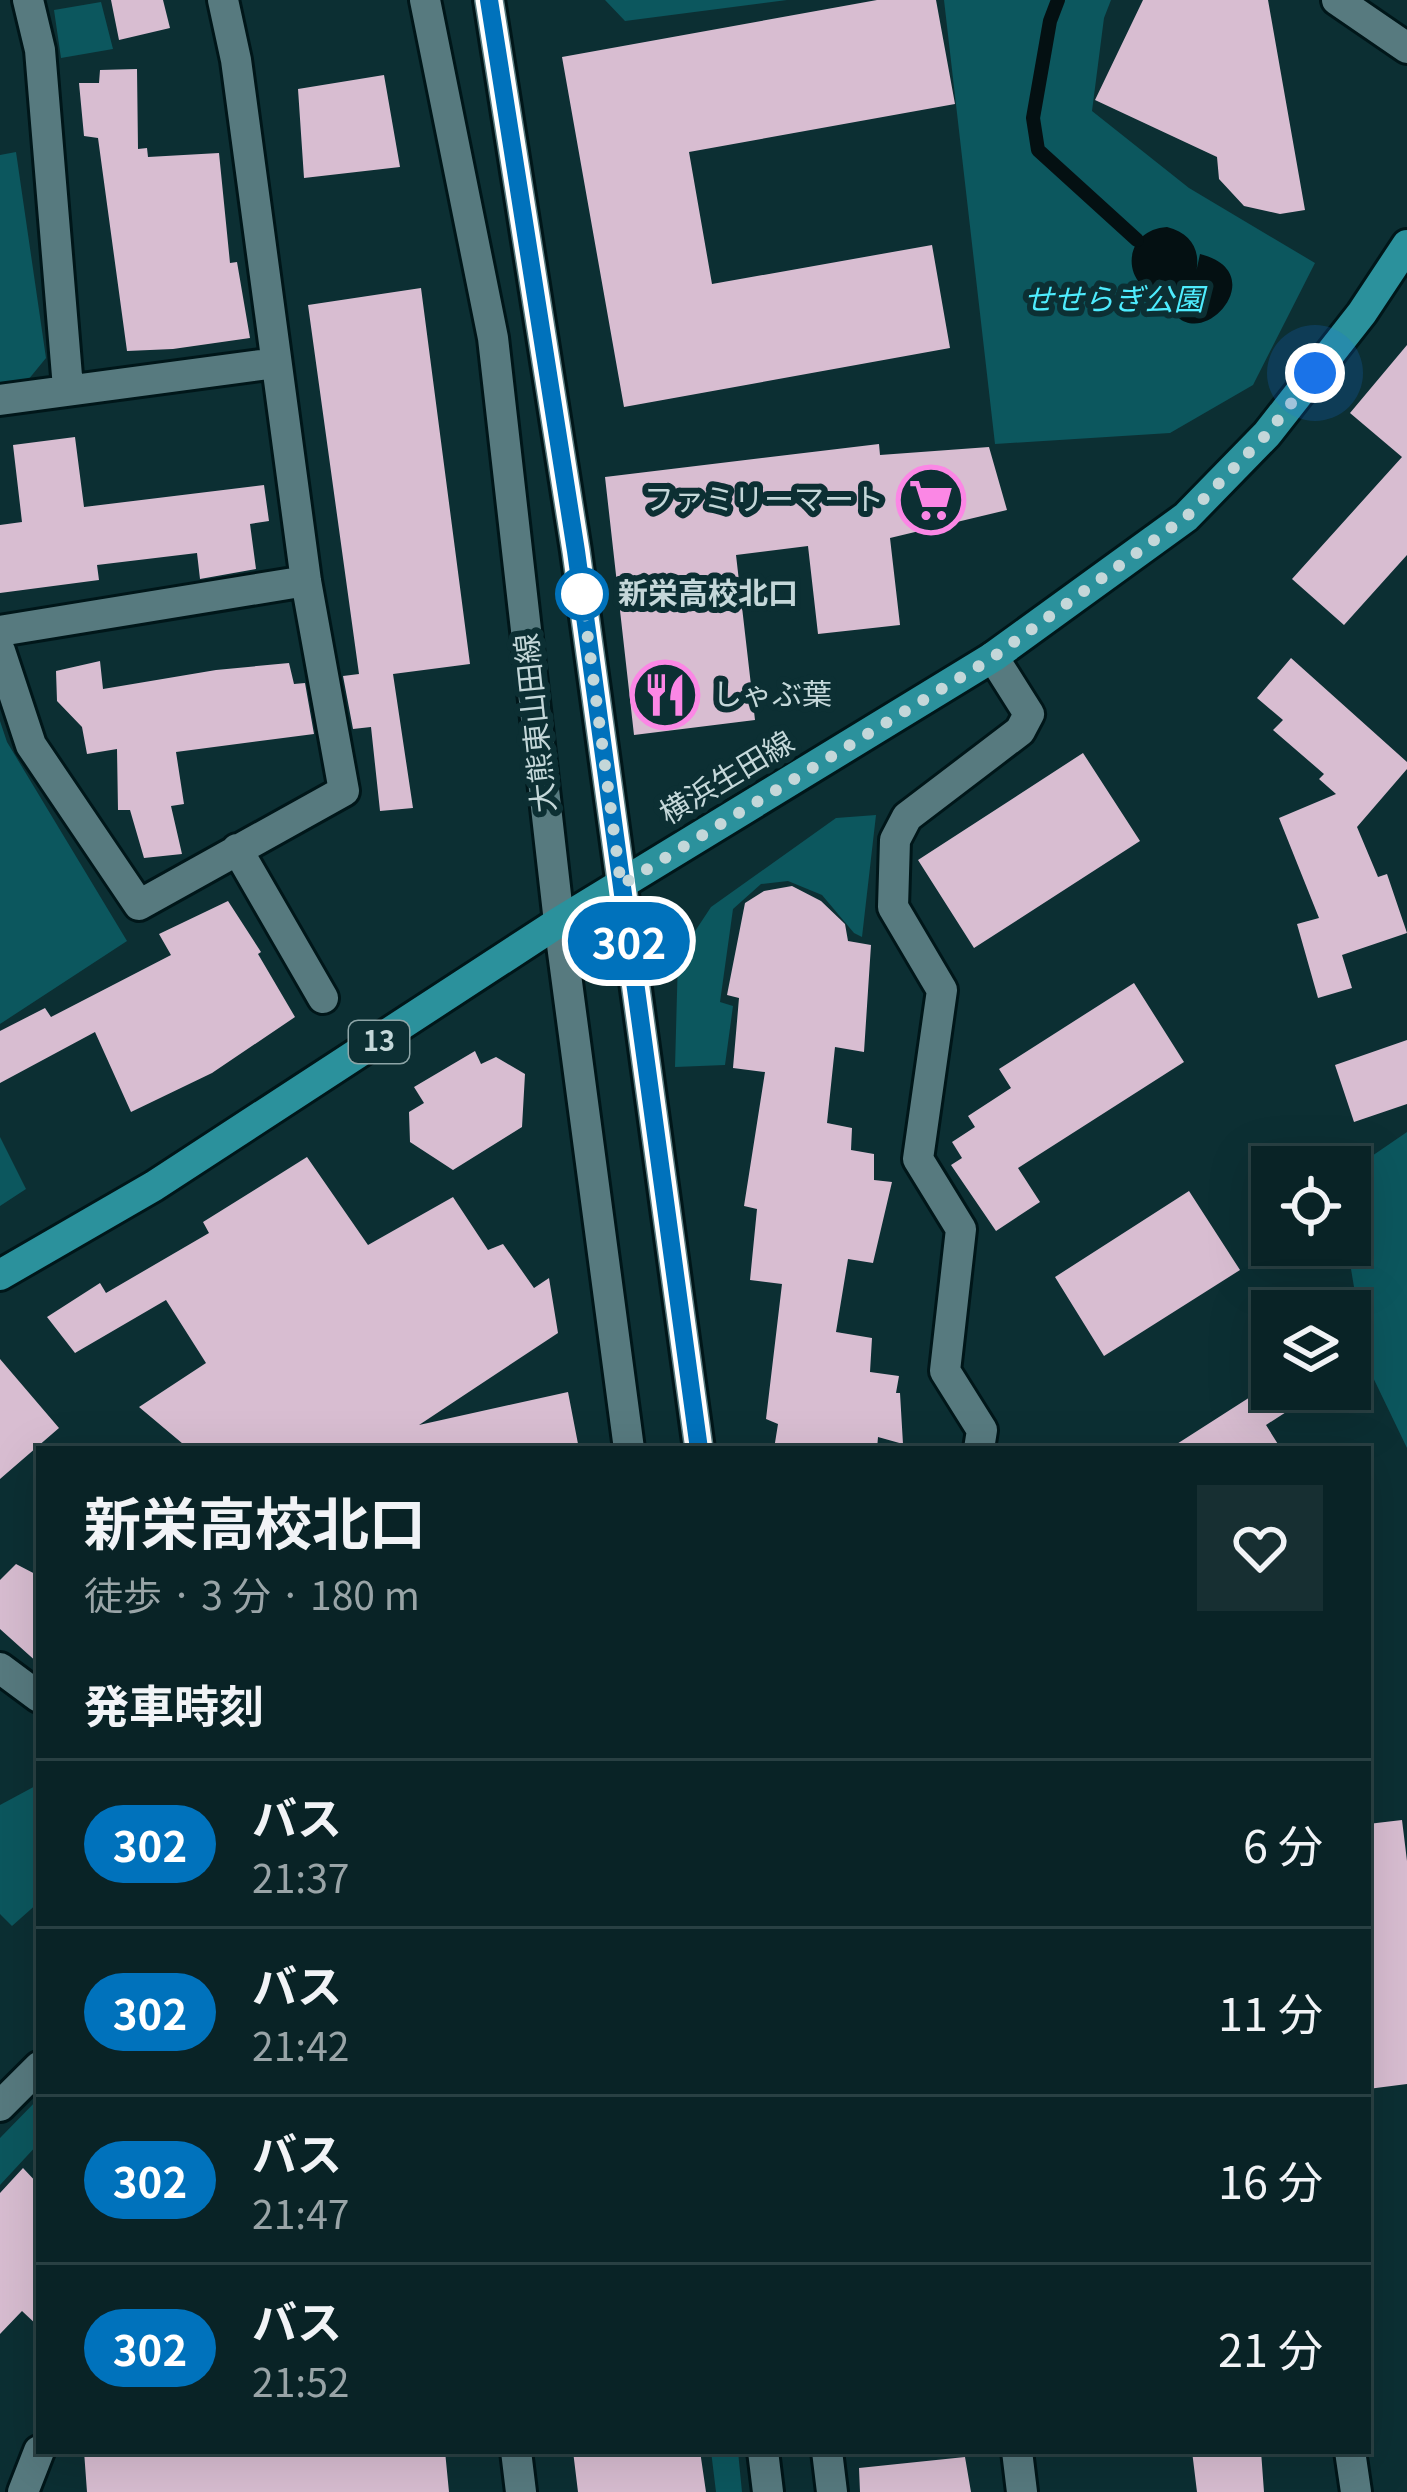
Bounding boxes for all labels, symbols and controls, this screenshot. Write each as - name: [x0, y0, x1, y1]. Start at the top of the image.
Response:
- park label: せせらぎ公園: [1024, 275, 1208, 319]
- your location: [1285, 343, 1345, 403]
- supermarket icon: ファミリーマート: [896, 465, 966, 535]
- place label: ファミリーマート: [644, 475, 884, 519]
- marker: 新栄高校北口: [557, 569, 607, 619]
- place label: 新栄高校北口: [618, 569, 798, 613]
- street label: 大熊東山田線: [502, 632, 564, 815]
- restaurant icon: しゃぶ葉: [630, 660, 700, 730]
- place label: しゃぶ葉: [712, 670, 832, 714]
- street label: 横浜生田線: [650, 718, 801, 833]
- line badge: 302: [560, 902, 698, 980]
- text: 302: [592, 910, 666, 971]
- road number: 13: [349, 1021, 409, 1063]
- map controls: [1251, 1146, 1371, 1410]
- button: locate: [1251, 1146, 1371, 1266]
- button: layers: [1251, 1290, 1371, 1410]
- text: 新栄高校北口: [84, 1479, 426, 1561]
- button: heart: [1197, 1485, 1323, 1611]
- text: 徒歩 · 3 分 · 180 m: [84, 1565, 420, 1621]
- text: 発車時刻: [84, 1671, 264, 1736]
- text: バス: [252, 1783, 342, 1848]
- text: 6 分: [1243, 1811, 1323, 1876]
- text: 302: [113, 1813, 187, 1874]
- text: 21:37: [252, 1848, 349, 1904]
- text: バス: [252, 1951, 342, 2016]
- text: 11 分: [1218, 1979, 1323, 2044]
- text: 302: [113, 1981, 187, 2042]
- text: 21:42: [252, 2016, 349, 2072]
- text: バス: [252, 2119, 342, 2184]
- text: 16 分: [1218, 2147, 1323, 2212]
- text: 302: [113, 2149, 187, 2210]
- text: 21:47: [252, 2184, 349, 2240]
- text: バス: [252, 2287, 342, 2352]
- text: 21 分: [1218, 2315, 1323, 2380]
- text: 302: [113, 2317, 187, 2378]
- text: 21:52: [252, 2352, 349, 2408]

